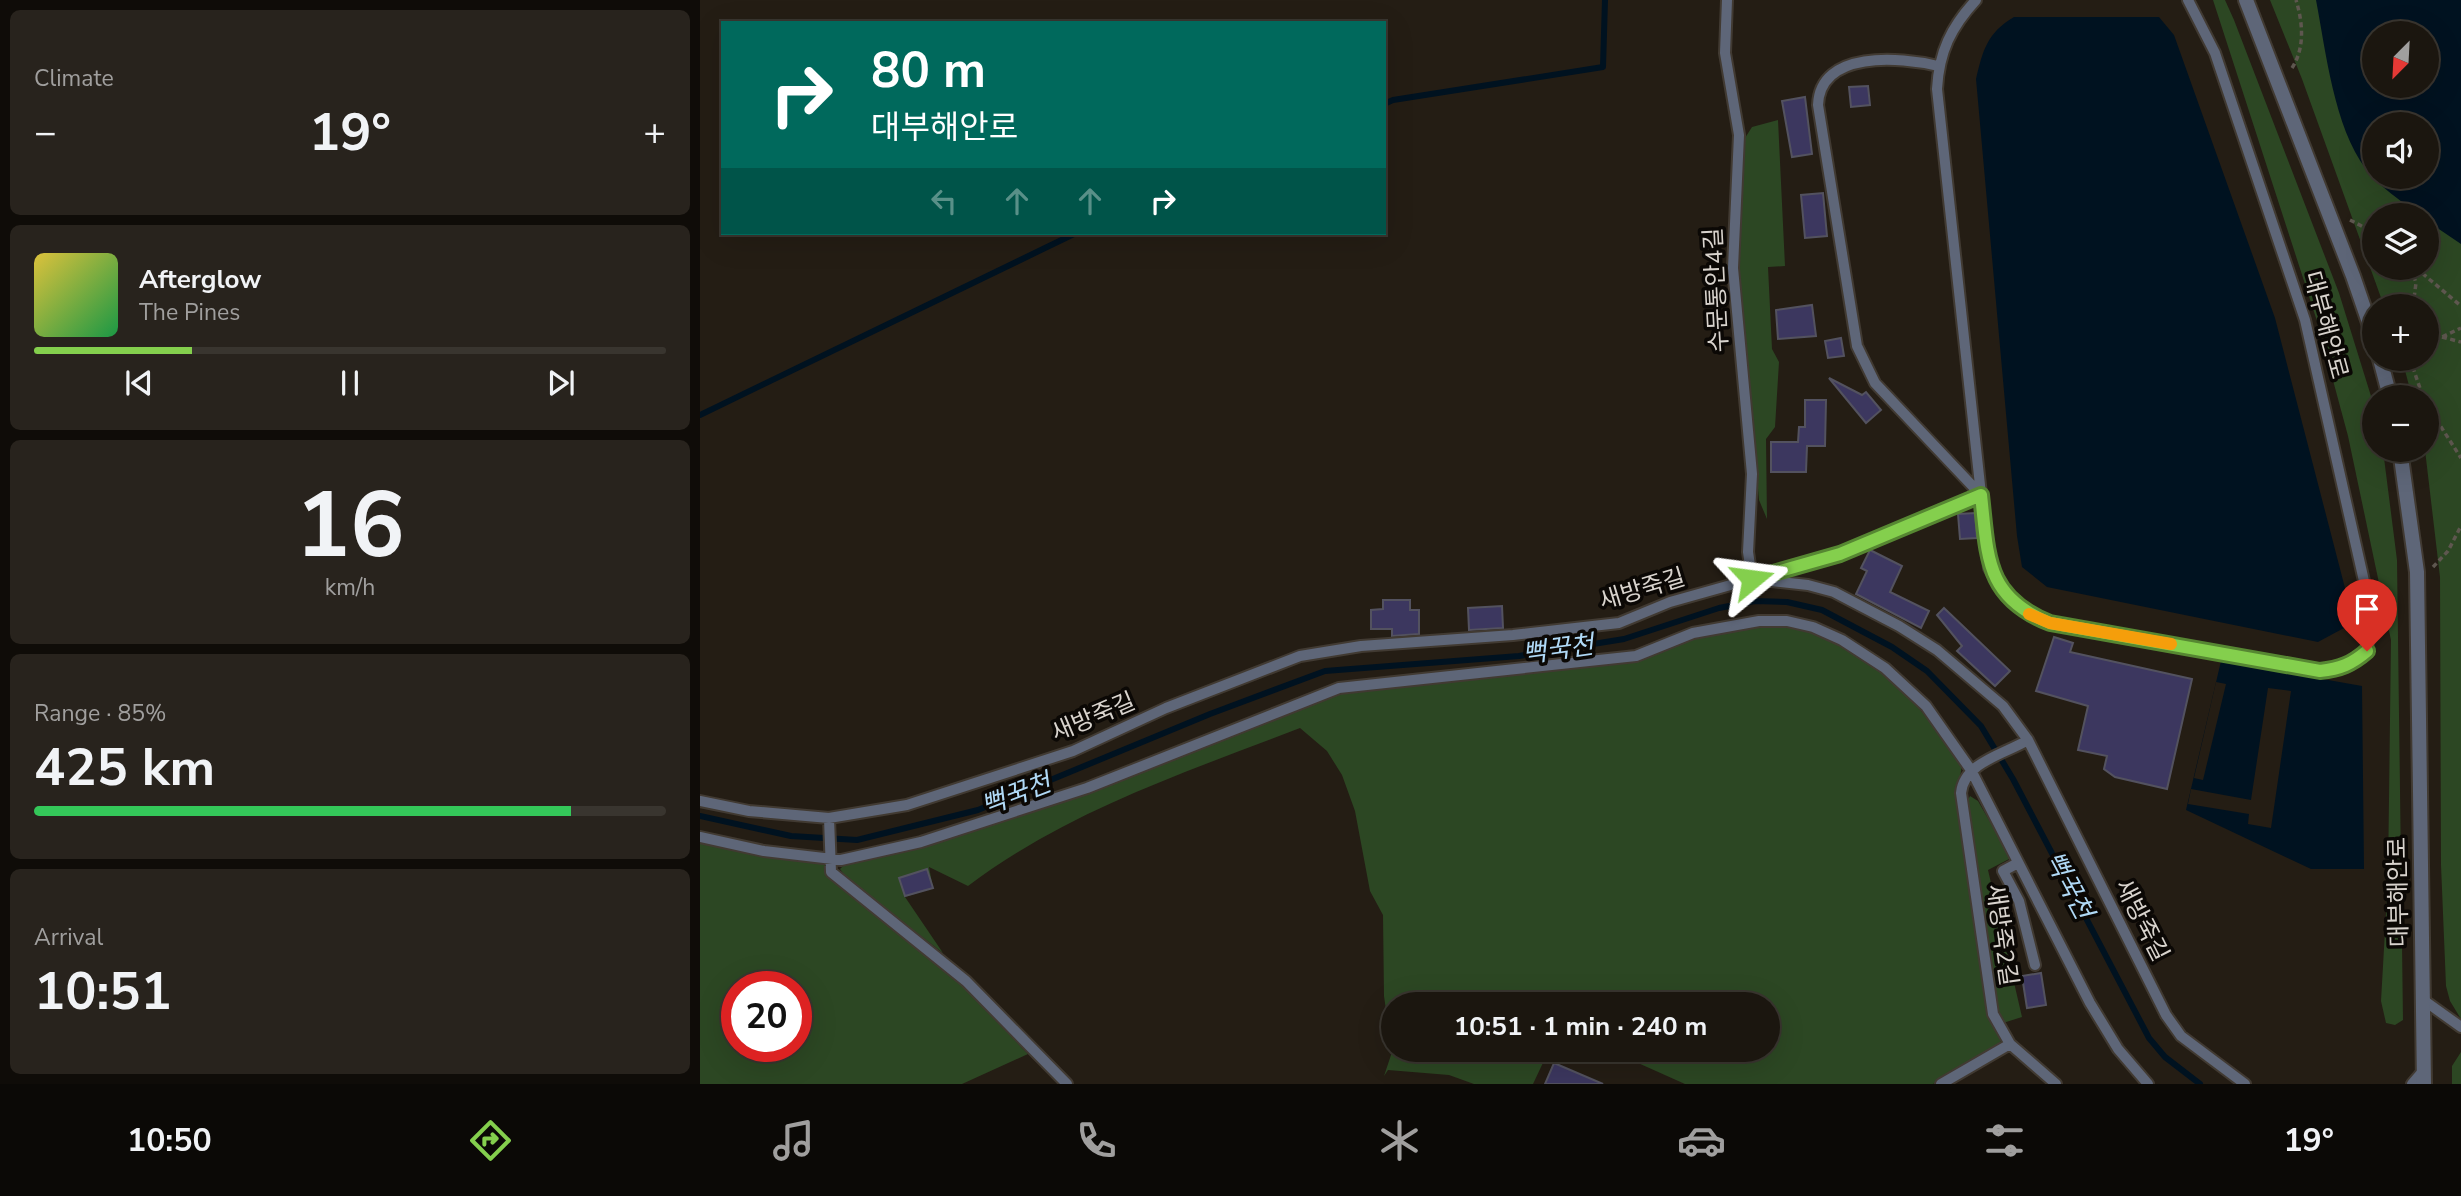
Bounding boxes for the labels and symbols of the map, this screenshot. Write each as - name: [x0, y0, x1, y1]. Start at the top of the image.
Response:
- north arrow: [2362, 21, 2440, 98]
- street label: 수문통안4길: [1697, 227, 1735, 353]
- street label: 대부해안로: [2296, 268, 2356, 382]
- position arrow: [1715, 542, 1789, 616]
- street label: 새방죽길: [1595, 561, 1689, 617]
- pin: [2337, 579, 2397, 651]
- water label: 뻑꾹천: [1520, 627, 1599, 672]
- street label: 새방죽길: [1046, 685, 1140, 749]
- water label: 뻑꾹천: [976, 764, 1059, 824]
- street label: 대부해안로: [2381, 837, 2415, 947]
- water label: 뻑꾹천: [2036, 845, 2102, 928]
- street label: 새방죽길: [2108, 873, 2176, 967]
- street label: 새방죽2길: [1979, 882, 2025, 988]
- speed limit sign: 20: [721, 971, 812, 1062]

